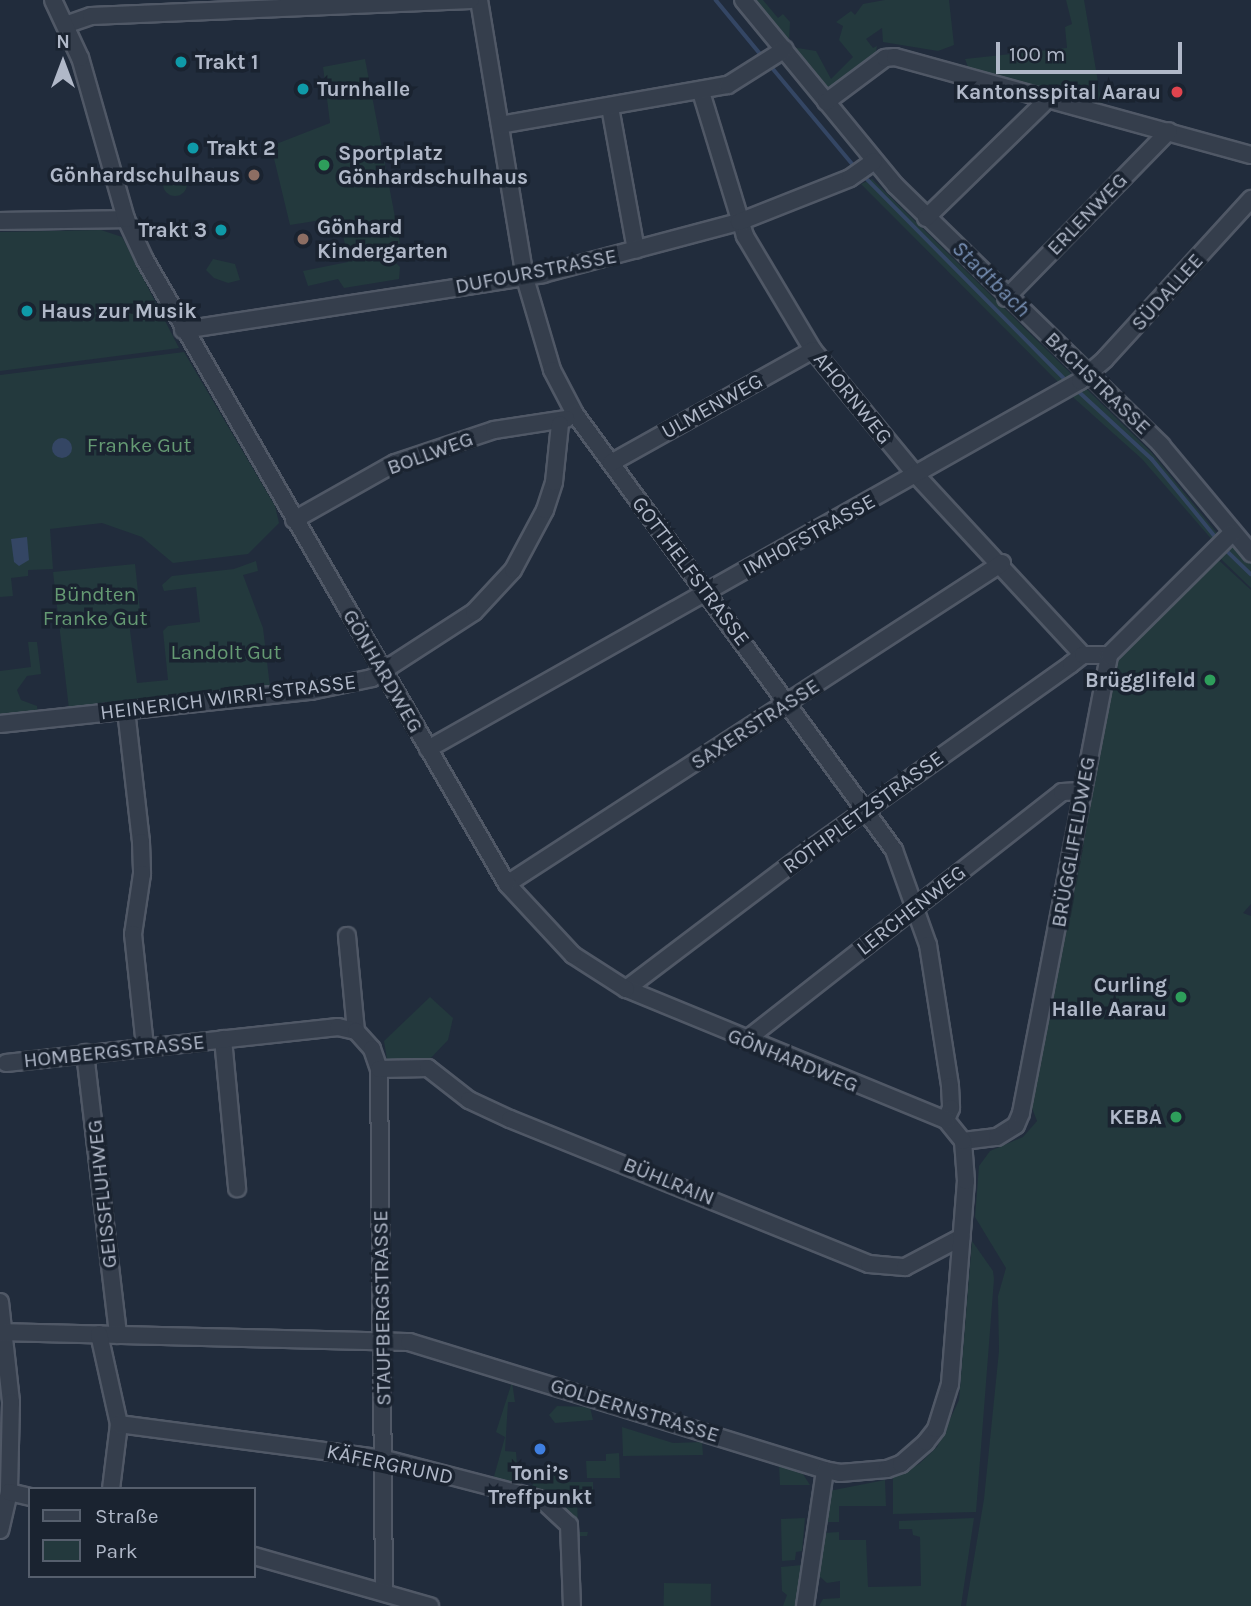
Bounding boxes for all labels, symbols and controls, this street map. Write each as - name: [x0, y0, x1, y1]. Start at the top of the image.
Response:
- north arrow: [28, 28, 98, 98]
- scale bar: [999, 28, 1184, 72]
- text: N: [56, 31, 70, 53]
- text: 100 m: [1009, 42, 1066, 66]
- place label: Trakt 1: [195, 49, 258, 75]
- marker: Trakt 1: [173, 54, 189, 70]
- place label: Turnhalle: [317, 76, 410, 102]
- place label: Kantonsspital Aarau: [955, 79, 1161, 105]
- marker: Turnhalle: [295, 81, 311, 97]
- marker: Kantonsspital Aarau: [1167, 82, 1187, 102]
- place label: Trakt 2: [207, 135, 276, 161]
- marker: Trakt 2: [185, 140, 201, 156]
- place label: Sportplatz Gönhardschulhaus: [338, 140, 528, 190]
- marker: Sportplatz Gönhardschulhaus: [316, 157, 332, 173]
- place label: Gönhardschulhaus: [50, 162, 240, 188]
- marker: Gönhardschulhaus: [246, 167, 262, 183]
- street label: ERLENWEG: [1042, 168, 1132, 260]
- place label: Gönhard Kindergarten: [317, 214, 448, 264]
- place label: Trakt 3: [138, 217, 207, 243]
- marker: Trakt 3: [213, 222, 229, 238]
- marker: Gönhard Kindergarten: [295, 231, 311, 247]
- water label: Stadtbach: [946, 235, 1036, 323]
- street label: DUFOURSTRASSE: [453, 243, 619, 299]
- street label: SÜDALLEE: [1126, 248, 1208, 336]
- place label: Haus zur Musik: [41, 298, 197, 324]
- marker: Haus zur Musik: [19, 303, 35, 319]
- street label: BACHSTRASSE: [1040, 326, 1156, 440]
- street label: AHORNWEG: [808, 347, 898, 449]
- street label: ULMENWEG: [657, 368, 767, 444]
- street label: BOLLWEG: [384, 426, 476, 480]
- park label: Franke Gut: [87, 432, 191, 458]
- street label: IMHOFSTRASSE: [738, 488, 880, 582]
- street label: GOTTHELFSTRASSE: [627, 492, 755, 650]
- park label: Bündten Franke Gut: [43, 581, 147, 631]
- street label: GÖNHARDWEG: [337, 605, 429, 737]
- park label: Landolt Gut: [171, 639, 281, 665]
- place label: Brügglifeld: [1085, 667, 1196, 693]
- street label: HEINERICH WIRRI-STRASSE: [99, 669, 357, 725]
- marker: Brügglifeld: [1202, 672, 1218, 688]
- street label: SAXERSTRASSE: [686, 673, 824, 775]
- street label: ROTHPLETZSTRASSE: [778, 745, 948, 879]
- street label: BRÜGGLIFELDWEG: [1046, 755, 1100, 929]
- street label: LERCHENWEG: [851, 860, 971, 960]
- place label: Curling Halle Aarau: [1052, 972, 1167, 1022]
- marker: Curling Halle Aarau: [1173, 989, 1189, 1005]
- street label: GÖNHARDWEG: [724, 1022, 862, 1098]
- street label: HOMBERGSTRASSE: [22, 1029, 206, 1073]
- place label: KEBA: [1109, 1104, 1162, 1130]
- marker: KEBA: [1168, 1109, 1184, 1125]
- street label: GEISSFLUHWEG: [82, 1118, 122, 1270]
- street label: BÜHLRAIN: [620, 1151, 718, 1211]
- street label: STAUFBERGSTRASSE: [368, 1210, 396, 1406]
- street label: GOLDERNSTRASSE: [548, 1372, 722, 1448]
- street label: KÄFERGRUND: [324, 1438, 456, 1490]
- marker: Toni’s Treffpunkt: [532, 1441, 548, 1457]
- place label: Toni’s Treffpunkt: [488, 1460, 592, 1510]
- legend: [28, 1487, 256, 1578]
- text: Straße: [95, 1504, 158, 1528]
- text: Park: [95, 1539, 138, 1563]

